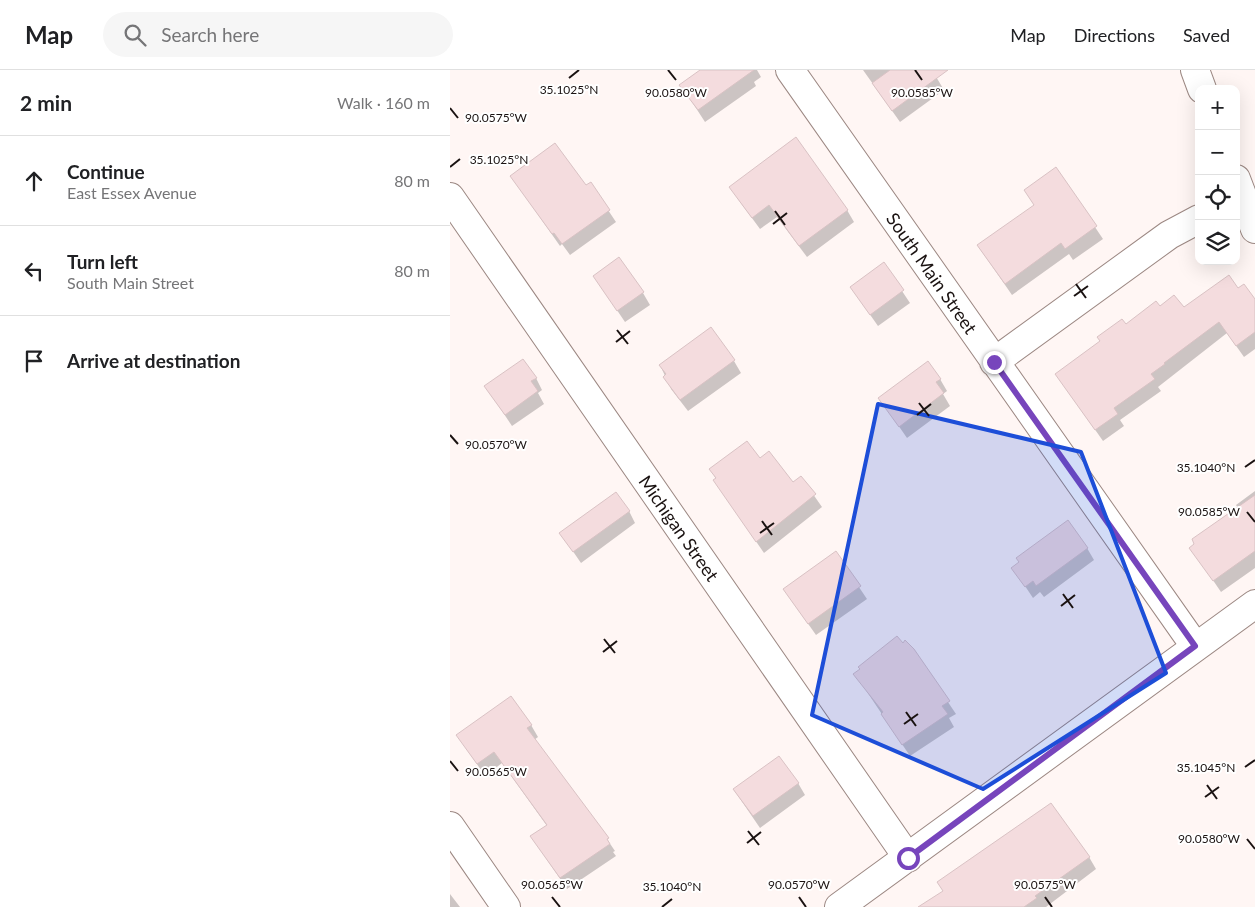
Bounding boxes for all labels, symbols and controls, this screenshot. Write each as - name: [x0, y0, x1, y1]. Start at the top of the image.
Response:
- search box: [103, 12, 453, 57]
- text: Map: [25, 20, 73, 49]
- icon: search: [121, 21, 149, 49]
- text: Search here: [161, 23, 259, 46]
- text: Map: [1010, 24, 1046, 46]
- text: Directions: [1074, 24, 1155, 46]
- text: Saved: [1183, 24, 1230, 46]
- text: 35.1025°N: [540, 82, 598, 97]
- text: 90.0580°W: [645, 85, 708, 100]
- text: 90.0585°W: [891, 85, 954, 100]
- map controls: [1195, 85, 1240, 265]
- button: +: [1195, 85, 1240, 130]
- text: 2 min: [20, 90, 72, 115]
- text: Walk · 160 m: [337, 93, 430, 112]
- text: 90.0575°W: [465, 110, 528, 125]
- button: −: [1195, 130, 1240, 175]
- text: 35.1025°N: [470, 152, 528, 167]
- text: Continue: [67, 160, 145, 183]
- icon: ahead: [20, 167, 48, 195]
- text: 80 m: [394, 171, 430, 190]
- button: locate: [1195, 175, 1240, 220]
- text: East Essex Avenue: [67, 183, 197, 202]
- street label: South Main Street: [882, 208, 982, 338]
- button: layers: [1195, 220, 1240, 265]
- text: Turn left: [67, 250, 138, 273]
- icon: left: [20, 257, 48, 285]
- text: 80 m: [394, 261, 430, 280]
- text: South Main Street: [67, 273, 194, 292]
- icon: arrive: [20, 347, 48, 375]
- text: Arrive at destination: [67, 349, 240, 372]
- route end: [983, 351, 1006, 374]
- text: 90.0570°W: [465, 437, 528, 452]
- text: 35.1040°N: [1177, 460, 1235, 475]
- street label: Michigan Street: [634, 471, 724, 586]
- text: 90.0585°W: [1178, 504, 1241, 519]
- text: 35.1045°N: [1177, 760, 1235, 775]
- text: 90.0565°W: [465, 764, 528, 779]
- text: 90.0580°W: [1178, 831, 1241, 846]
- route start: [897, 847, 920, 870]
- text: 90.0565°W: [521, 877, 584, 892]
- text: 90.0570°W: [768, 877, 831, 892]
- text: 90.0575°W: [1014, 877, 1077, 892]
- text: 35.1040°N: [643, 879, 701, 894]

